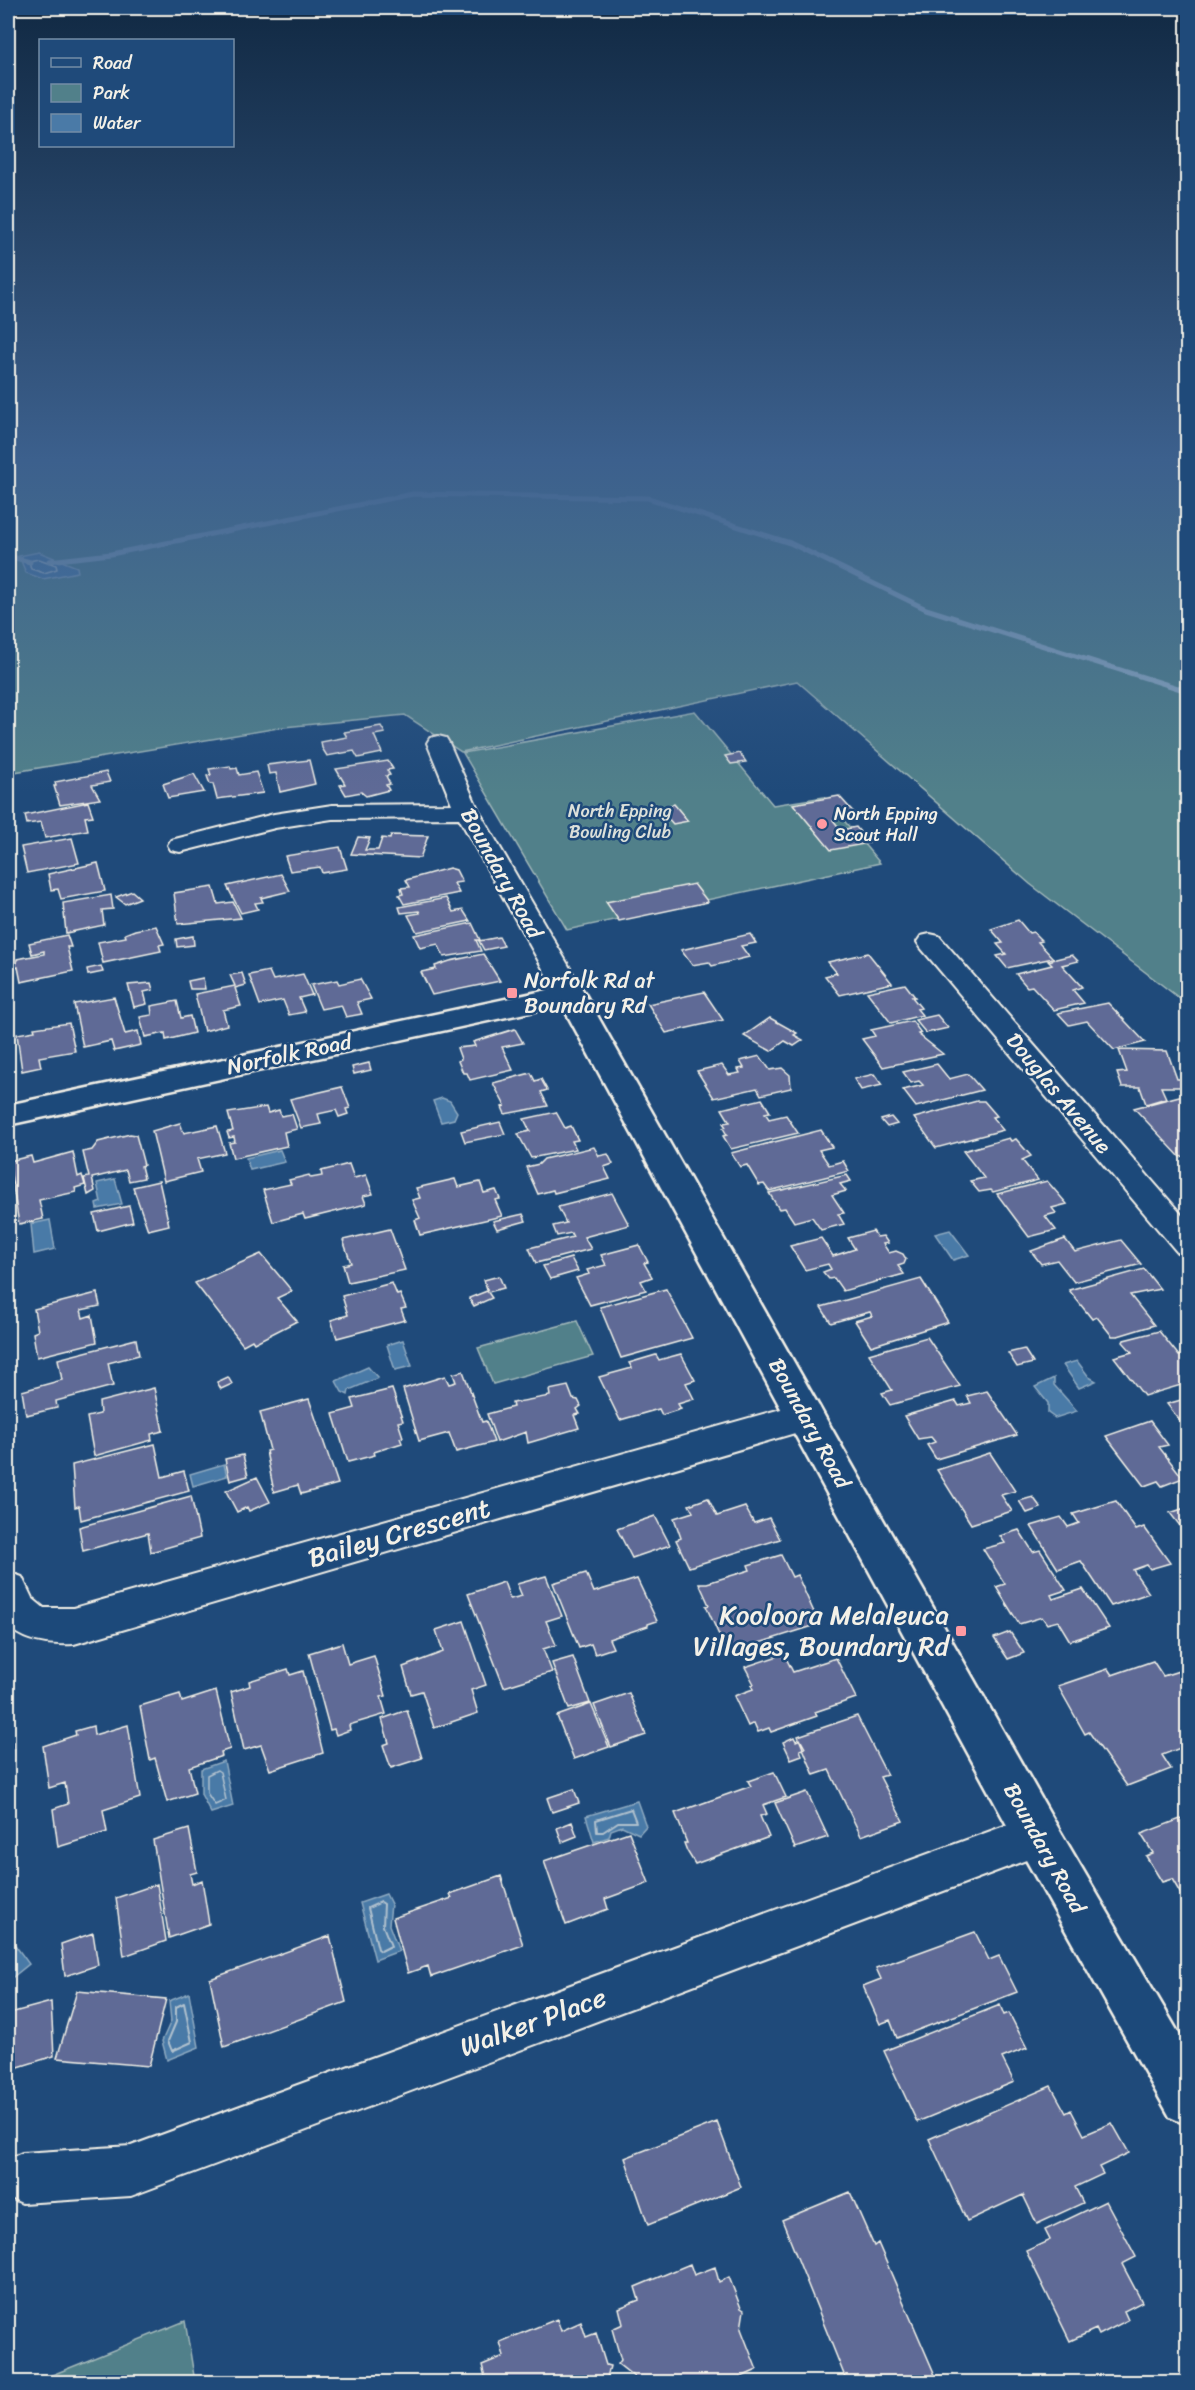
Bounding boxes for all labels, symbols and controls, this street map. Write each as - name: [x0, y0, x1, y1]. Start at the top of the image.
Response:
- legend: [39, 39, 234, 147]
- text: Road: [93, 47, 133, 79]
- text: Park: [93, 77, 130, 109]
- text: Water: [93, 107, 142, 139]
- park label: North Epping Bowling Club: [568, 795, 672, 848]
- place label: North Epping Scout Hall: [834, 798, 938, 851]
- street label: Boundary Road: [450, 800, 555, 947]
- marker: North Epping Scout Hall: [815, 817, 829, 831]
- place label: Norfolk Rd at Boundary Rd: [524, 961, 656, 1025]
- marker: Norfolk Rd at Boundary Rd: [505, 986, 519, 1000]
- street label: Norfolk Road: [223, 1021, 356, 1086]
- street label: Douglas Avenue: [996, 1023, 1122, 1163]
- street label: Boundary Road: [758, 1350, 863, 1497]
- street label: Bailey Crescent: [302, 1484, 496, 1582]
- place label: Kooloora Melaleuca Villages, Boundary Rd: [693, 1591, 951, 1670]
- marker: Kooloora Melaleuca Villages, Boundary Rd: [954, 1624, 968, 1638]
- street label: Boundary Road: [993, 1775, 1098, 1922]
- street label: Walker Place: [453, 1973, 613, 2071]

